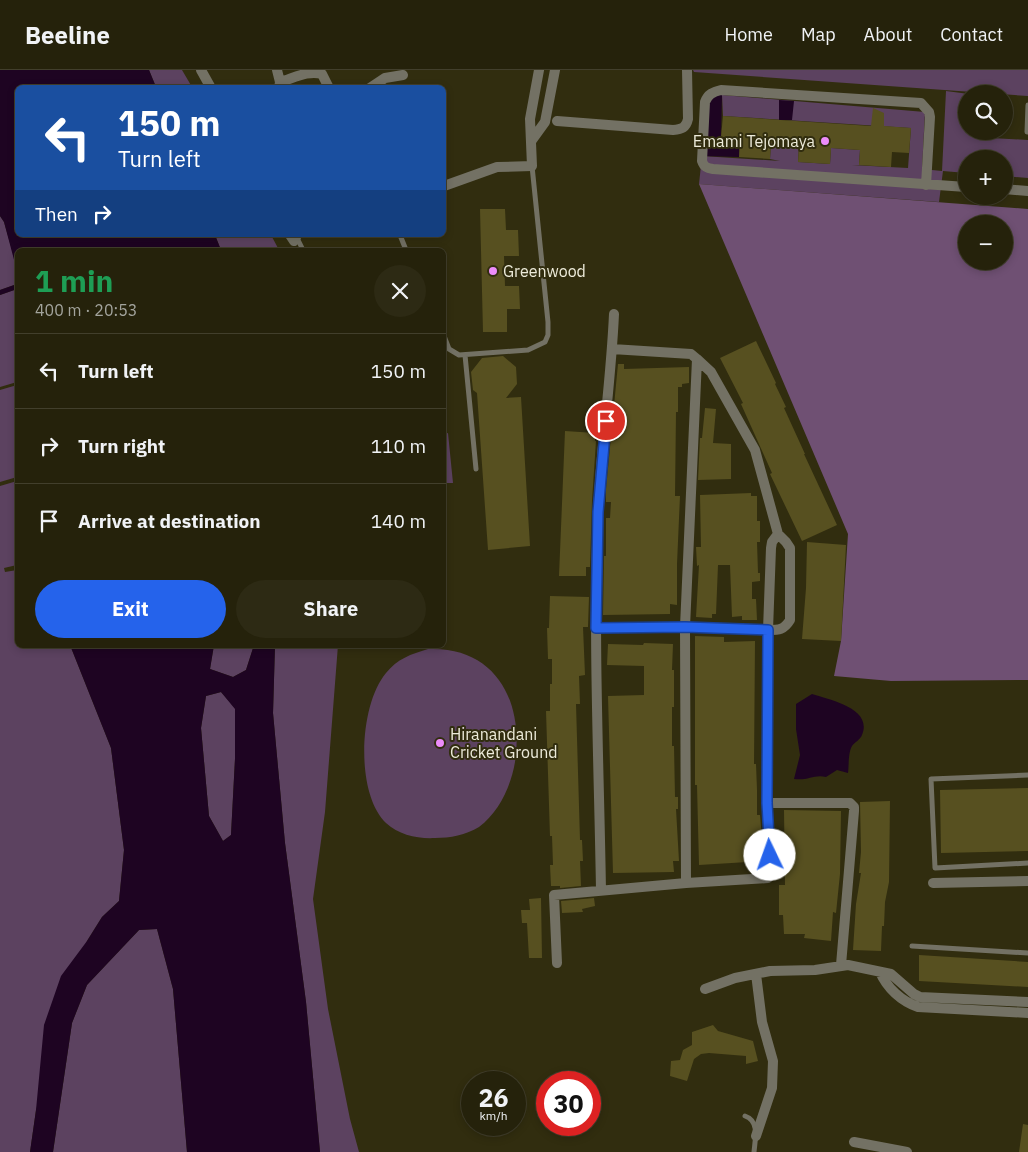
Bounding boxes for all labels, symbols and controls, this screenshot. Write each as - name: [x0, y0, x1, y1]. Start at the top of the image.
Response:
- text: Beeline: [25, 19, 110, 51]
- text: Home: [725, 23, 773, 46]
- text: Map: [801, 23, 836, 46]
- text: About: [864, 23, 912, 46]
- text: Contact: [940, 23, 1003, 46]
- map controls: [958, 85, 1013, 270]
- button: search: [958, 85, 1013, 140]
- text: 150 m: [118, 100, 221, 146]
- icon: left: [35, 105, 100, 170]
- place label: Emami Tejomaya: [693, 131, 815, 151]
- marker: Emami Tejomaya: [819, 135, 831, 147]
- text: Turn left: [118, 144, 201, 173]
- button: +: [958, 150, 1013, 205]
- icon: right: [88, 200, 116, 228]
- text: Then: [35, 202, 78, 226]
- button: −: [958, 215, 1013, 270]
- text: 1 min: [35, 261, 113, 300]
- place label: Greenwood: [503, 261, 586, 281]
- button: close: [374, 265, 426, 317]
- marker: Greenwood: [487, 265, 499, 277]
- text: 400 m · 20:53: [35, 300, 137, 320]
- icon: left: [35, 357, 63, 385]
- text: Turn left: [78, 359, 154, 383]
- text: 150 m: [371, 359, 426, 383]
- pin: [585, 400, 627, 442]
- icon: arrive: [592, 407, 620, 435]
- icon: right: [35, 432, 63, 460]
- text: Turn right: [78, 434, 165, 458]
- text: 110 m: [371, 434, 426, 458]
- icon: arrive: [35, 507, 63, 535]
- text: Arrive at destination: [78, 509, 261, 533]
- text: 140 m: [371, 509, 426, 533]
- button: Exit: [35, 580, 226, 638]
- button: Share: [236, 580, 426, 638]
- place label: Hiranandani Cricket Ground: [450, 724, 558, 762]
- marker: Hiranandani Cricket Ground: [434, 737, 446, 749]
- position arrow: [743, 828, 795, 880]
- speed limit sign: 30: [536, 1071, 601, 1136]
- text: 26: [478, 1081, 509, 1114]
- text: km/h: [479, 1108, 508, 1123]

